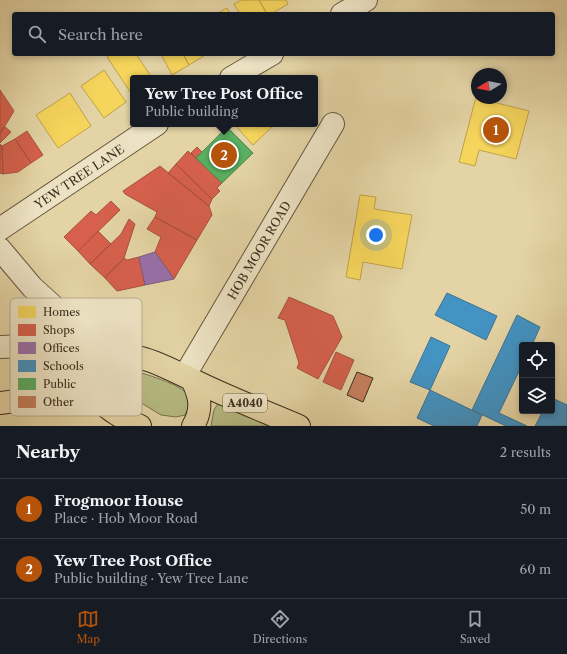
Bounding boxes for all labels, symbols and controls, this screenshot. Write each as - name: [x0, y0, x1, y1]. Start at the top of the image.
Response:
- search box: [12, 12, 555, 56]
- icon: search: [26, 23, 48, 45]
- text: Search here: [58, 25, 143, 44]
- north arrow: [471, 68, 507, 104]
- popup: [130, 75, 318, 127]
- text: Yew Tree Post Office: [145, 84, 303, 103]
- text: Public building: [145, 103, 238, 119]
- pin: 1: [483, 115, 509, 145]
- pin: 2: [211, 140, 237, 170]
- street label: YEW TREE LANE: [30, 141, 127, 212]
- street label: HOB MOOR ROAD: [224, 198, 294, 302]
- your location: [366, 225, 386, 245]
- legend: [10, 298, 142, 416]
- text: Homes: [43, 305, 80, 319]
- text: Shops: [43, 323, 75, 337]
- text: Offices: [43, 341, 80, 355]
- map controls: [519, 342, 555, 414]
- button: locate: [519, 342, 555, 378]
- text: Schools: [43, 359, 84, 373]
- text: Public: [43, 377, 76, 391]
- button: layers: [519, 378, 555, 414]
- road number: A4040: [223, 394, 267, 412]
- text: Other: [43, 395, 74, 409]
- text: Nearby: [16, 442, 80, 462]
- text: 2 results: [500, 444, 551, 460]
- text: Frogmoor House: [54, 491, 183, 510]
- text: 1: [26, 501, 32, 517]
- text: 50 m: [520, 501, 551, 517]
- text: Place · Hob Moor Road: [54, 510, 198, 526]
- text: Yew Tree Post Office: [54, 551, 212, 570]
- text: 2: [25, 561, 33, 577]
- text: 60 m: [520, 561, 551, 577]
- text: Public building · Yew Tree Lane: [54, 570, 249, 586]
- tab: Map: [76, 608, 100, 646]
- tab: Directions: [253, 608, 307, 646]
- tab: Saved: [460, 608, 491, 646]

